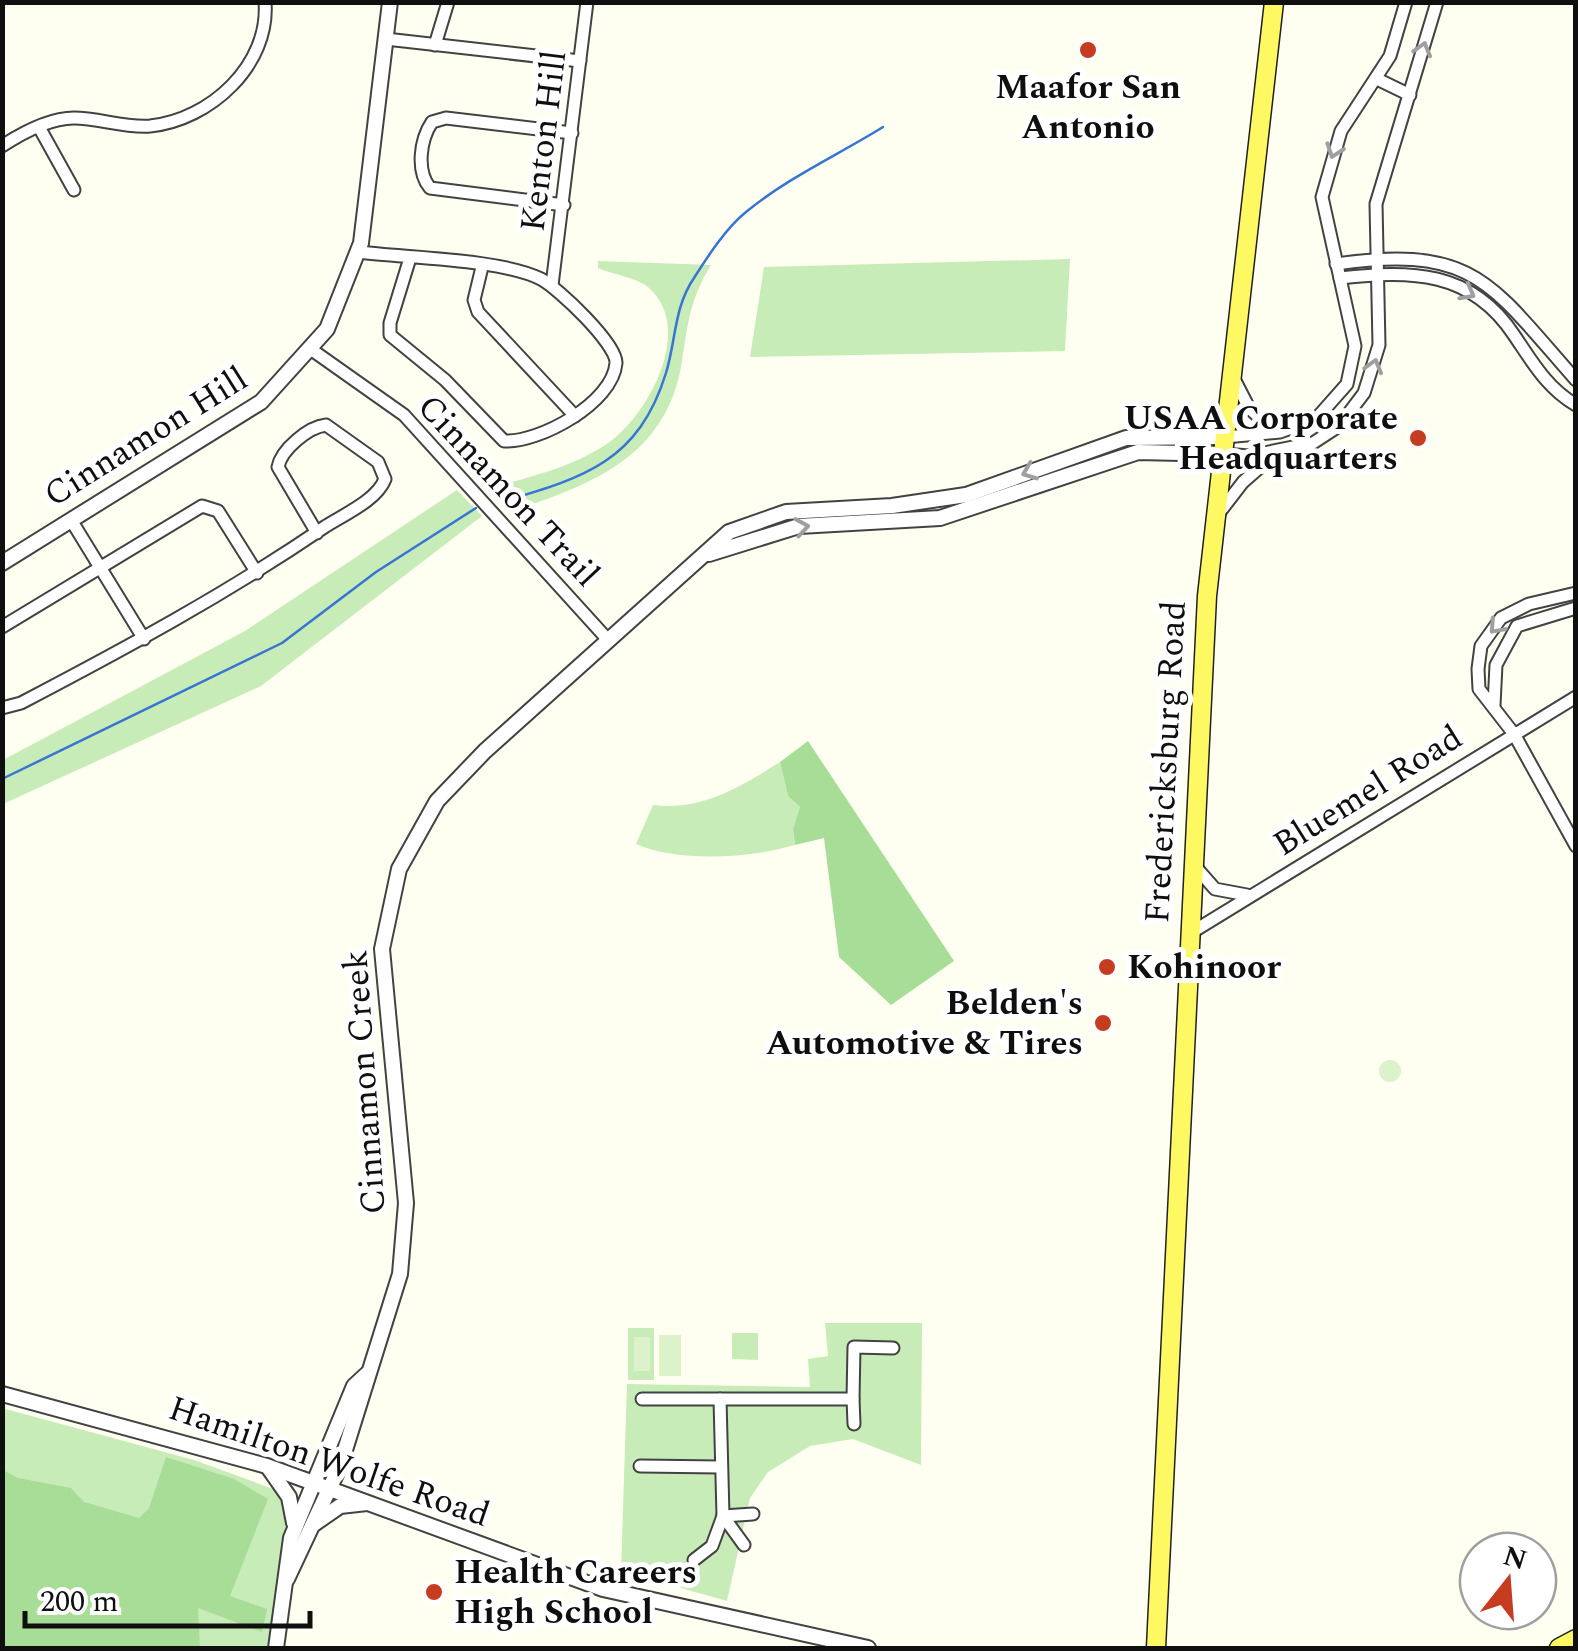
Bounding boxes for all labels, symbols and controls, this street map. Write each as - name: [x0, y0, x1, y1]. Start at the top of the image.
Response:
- marker: Maafor San Antonio: [1077, 39, 1099, 61]
- one-way arrow: [1412, 41, 1433, 58]
- street label: Kenton Hill: [507, 47, 581, 235]
- place label: Maafor San Antonio: [995, 61, 1181, 154]
- one-way arrow: [1325, 142, 1346, 159]
- one-way arrow: [1457, 280, 1475, 300]
- street label: Cinnamon Hill: [34, 353, 258, 521]
- one-way arrow: [1362, 358, 1383, 375]
- street label: Cinnamon Trail: [404, 382, 612, 600]
- place label: USAA Corporate Headquarters: [1123, 392, 1398, 485]
- marker: USAA Corporate Headquarters: [1407, 427, 1429, 449]
- one-way arrow: [1021, 460, 1039, 480]
- one-way arrow: [794, 517, 811, 538]
- street label: Fredericksburg Road: [1131, 599, 1201, 925]
- one-way arrow: [1489, 615, 1507, 634]
- street label: Bluemel Road: [1263, 712, 1473, 870]
- place label: Kohinoor: [1127, 941, 1281, 994]
- street label: Cinnamon Creek: [329, 948, 401, 1216]
- marker: Kohinoor: [1096, 956, 1118, 978]
- place label: Belden's Automotive & Tires: [766, 977, 1083, 1070]
- marker: Belden's Automotive & Tires: [1092, 1012, 1114, 1034]
- street label: Hamilton Wolfe Road: [161, 1382, 497, 1542]
- north arrow: [1458, 1531, 1558, 1631]
- text: N: [1498, 1535, 1532, 1582]
- place label: Health Careers High School: [454, 1546, 697, 1639]
- scale bar: [25, 1566, 310, 1628]
- text: 200 m: [40, 1579, 118, 1625]
- marker: Health Careers High School: [423, 1581, 445, 1603]

